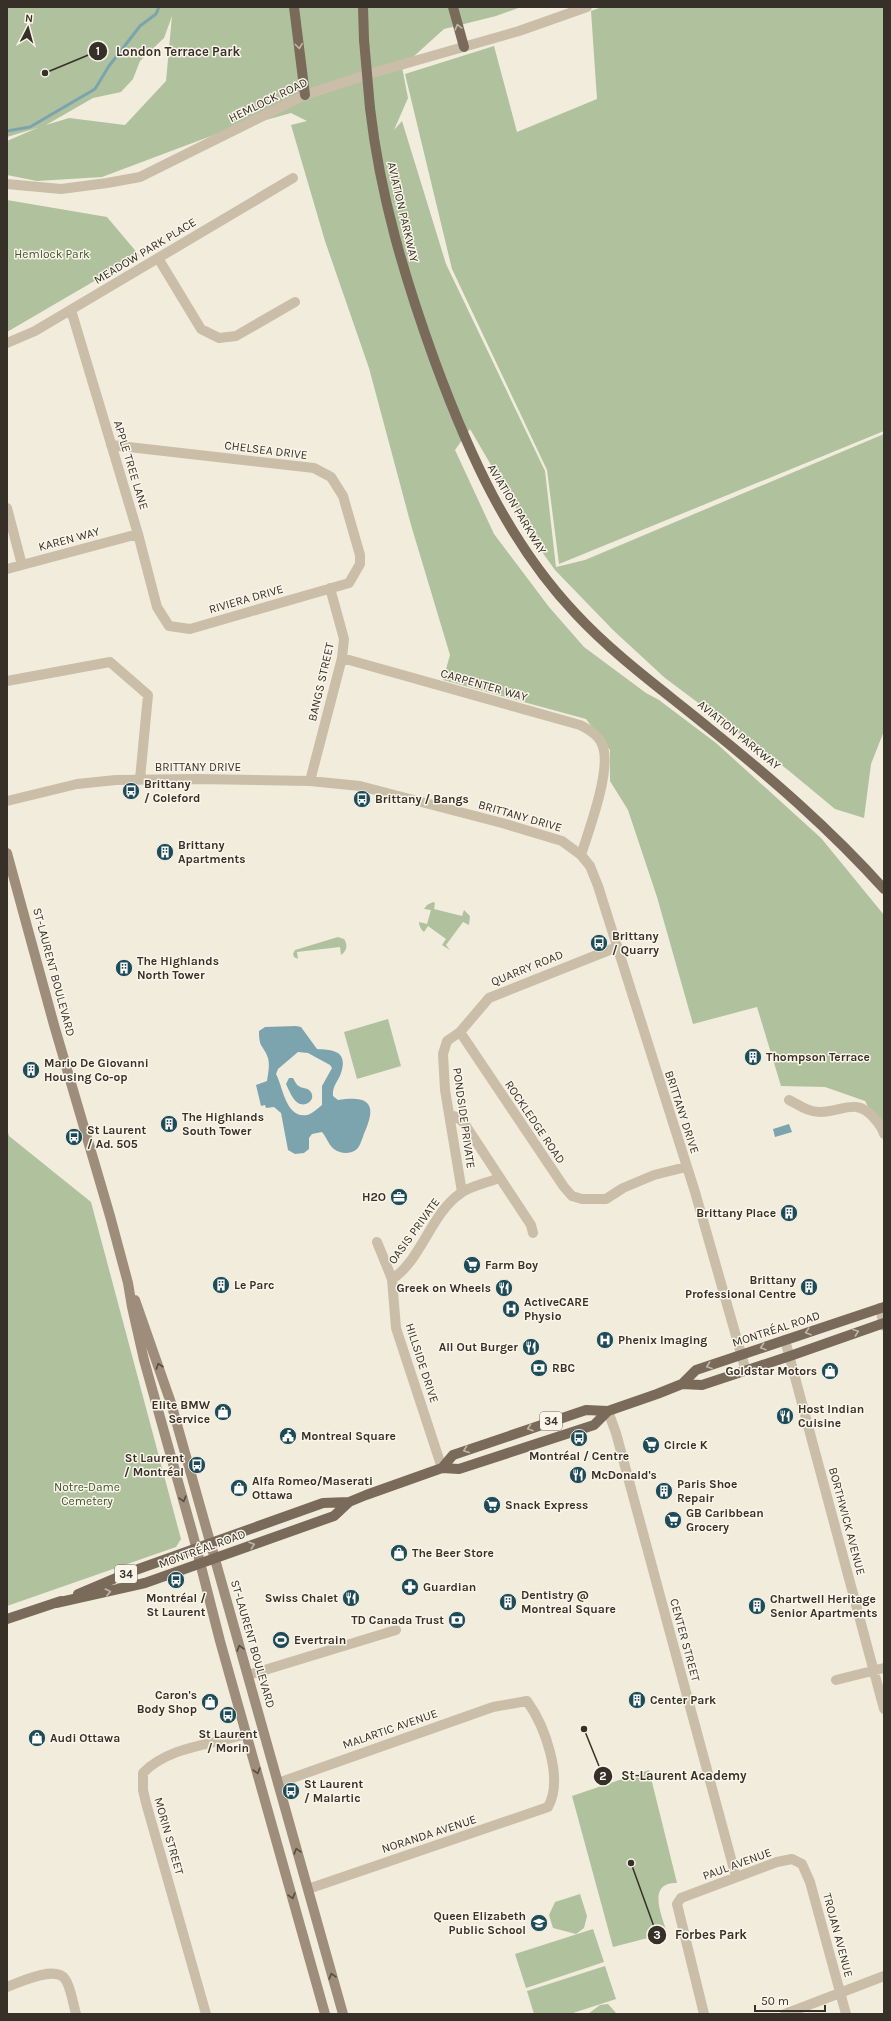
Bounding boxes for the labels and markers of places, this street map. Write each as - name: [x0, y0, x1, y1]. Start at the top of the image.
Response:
- callout: London Terrace Park: [88, 39, 248, 64]
- place label: Brittany / Coleford: [144, 777, 200, 805]
- bus stop icon: Brittany / Coleford: [121, 781, 141, 801]
- bus stop icon: Brittany / Bangs: [352, 789, 372, 809]
- place label: Brittany / Bangs: [375, 792, 469, 806]
- place label: Brittany Apartments: [178, 838, 246, 866]
- building icon: Brittany Apartments: [155, 842, 175, 862]
- place label: Brittany / Quarry: [612, 929, 659, 957]
- bus stop icon: Brittany / Quarry: [589, 933, 609, 953]
- place label: The Highlands North Tower: [137, 954, 219, 982]
- building icon: The Highlands North Tower: [114, 958, 134, 978]
- building icon: Thompson Terrace: [743, 1047, 763, 1067]
- place label: Thompson Terrace: [766, 1050, 870, 1064]
- place label: Mario De Giovanni Housing Co-op: [44, 1056, 149, 1084]
- building icon: Mario De Giovanni Housing Co-op: [21, 1060, 41, 1080]
- place label: The Highlands South Tower: [182, 1110, 264, 1138]
- building icon: The Highlands South Tower: [159, 1114, 179, 1134]
- place label: St Laurent / Ad. 505: [87, 1123, 146, 1151]
- bus stop icon: St Laurent / Ad. 505: [64, 1127, 84, 1147]
- office icon: H2O: [389, 1187, 409, 1207]
- place label: H2O: [362, 1190, 386, 1204]
- building icon: Brittany Place: [779, 1203, 799, 1223]
- place label: Brittany Place: [696, 1206, 776, 1220]
- supermarket icon: Farm Boy: [462, 1255, 482, 1275]
- place label: Farm Boy: [485, 1258, 538, 1272]
- place label: Brittany Professional Centre: [685, 1273, 796, 1301]
- building icon: Le Parc: [211, 1275, 231, 1295]
- building icon: Brittany Professional Centre: [799, 1277, 819, 1297]
- place label: Le Parc: [234, 1278, 274, 1292]
- restaurant icon: Greek on Wheels: [494, 1278, 514, 1298]
- place label: Greek on Wheels: [396, 1281, 491, 1295]
- place label: ActiveCARE Physio: [524, 1295, 589, 1323]
- hospital icon: ActiveCARE Physio: [501, 1299, 521, 1319]
- hospital icon: Phenix Imaging: [595, 1330, 615, 1350]
- place label: Phenix Imaging: [618, 1333, 707, 1347]
- restaurant icon: All Out Burger: [521, 1337, 541, 1357]
- place label: All Out Burger: [439, 1340, 518, 1354]
- bank icon: RBC: [529, 1358, 549, 1378]
- place label: RBC: [552, 1361, 575, 1375]
- shop icon: Goldstar Motors: [820, 1361, 840, 1381]
- place label: Goldstar Motors: [725, 1364, 817, 1378]
- place label: Elite BMW Service: [152, 1398, 211, 1426]
- shop icon: Elite BMW Service: [213, 1402, 233, 1422]
- place label: Host Indian Cuisine: [798, 1402, 864, 1430]
- restaurant icon: Host Indian Cuisine: [775, 1406, 795, 1426]
- public building icon: Montreal Square: [278, 1426, 298, 1446]
- bus stop icon: Montréal / Centre: [569, 1428, 589, 1448]
- place label: Montreal Square: [301, 1429, 396, 1443]
- supermarket icon: Circle K: [641, 1435, 661, 1455]
- place label: Circle K: [664, 1438, 708, 1452]
- place label: Montréal / Centre: [529, 1449, 629, 1463]
- place label: St Laurent / Montréal: [124, 1451, 184, 1479]
- bus stop icon: St Laurent / Montréal: [187, 1455, 207, 1475]
- restaurant icon: McDonald's: [568, 1465, 588, 1485]
- place label: McDonald's: [591, 1468, 657, 1482]
- place label: Alfa Romeo/Maserati Ottawa: [252, 1474, 373, 1502]
- place label: Paris Shoe Repair: [677, 1477, 737, 1505]
- shop icon: Alfa Romeo/Maserati Ottawa: [229, 1478, 249, 1498]
- building icon: Paris Shoe Repair: [654, 1481, 674, 1501]
- supermarket icon: Snack Express: [482, 1495, 502, 1515]
- place label: Snack Express: [505, 1498, 588, 1512]
- place label: GB Caribbean Grocery: [686, 1506, 764, 1534]
- supermarket icon: GB Caribbean Grocery: [663, 1510, 683, 1530]
- shop icon: The Beer Store: [389, 1543, 409, 1563]
- place label: The Beer Store: [412, 1546, 494, 1560]
- bus stop icon: Montréal / St Laurent: [166, 1570, 186, 1590]
- pharmacy icon: Guardian: [400, 1577, 420, 1597]
- place label: Guardian: [423, 1580, 476, 1594]
- restaurant icon: Swiss Chalet: [341, 1588, 361, 1608]
- place label: Dentistry @ Montreal Square: [521, 1588, 616, 1616]
- place label: Montréal / St Laurent: [146, 1591, 206, 1619]
- place label: Swiss Chalet: [265, 1591, 338, 1605]
- building icon: Dentistry @ Montreal Square: [498, 1592, 518, 1612]
- place label: Chartwell Heritage Senior Apartments: [770, 1592, 878, 1620]
- building icon: Chartwell Heritage Senior Apartments: [747, 1596, 767, 1616]
- bank icon: TD Canada Trust: [447, 1610, 467, 1630]
- place label: TD Canada Trust: [351, 1613, 444, 1627]
- sports icon: Evertrain: [271, 1630, 291, 1650]
- place label: Evertrain: [294, 1633, 346, 1647]
- place label: Caron's Body Shop: [137, 1688, 197, 1716]
- building icon: Center Park: [627, 1690, 647, 1710]
- shop icon: Caron's Body Shop: [200, 1692, 220, 1712]
- place label: Center Park: [650, 1693, 716, 1707]
- bus stop icon: St Laurent / Morin: [218, 1705, 238, 1725]
- place label: St Laurent / Morin: [198, 1727, 258, 1755]
- shop icon: Audi Ottawa: [27, 1728, 47, 1748]
- place label: Audi Ottawa: [50, 1731, 120, 1745]
- callout: St-Laurent Academy: [593, 1763, 754, 1788]
- place label: St Laurent / Malartic: [304, 1777, 363, 1805]
- bus stop icon: St Laurent / Malartic: [281, 1781, 301, 1801]
- place label: Queen Elizabeth Public School: [433, 1909, 526, 1937]
- school or university icon: Queen Elizabeth Public School: [529, 1913, 549, 1933]
- callout: Forbes Park: [647, 1922, 755, 1947]

